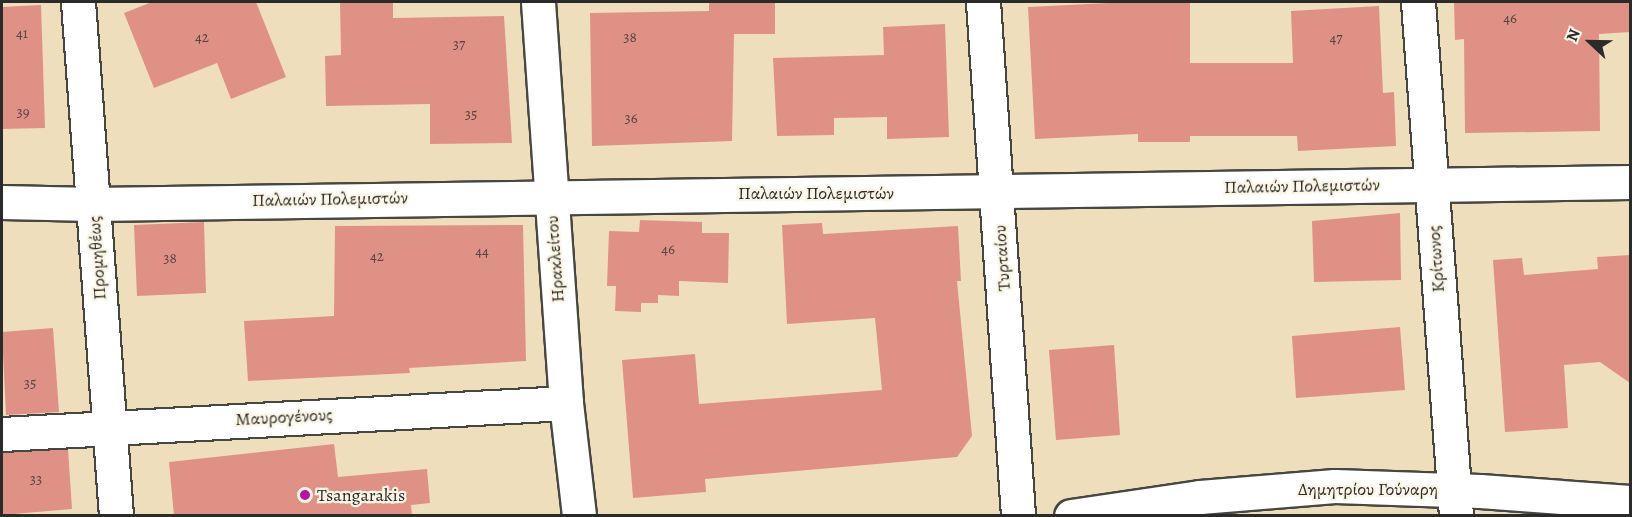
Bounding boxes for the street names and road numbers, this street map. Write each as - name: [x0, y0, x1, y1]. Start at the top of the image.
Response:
- street label: Παλαιών Πολεμιστών: [1224, 174, 1380, 198]
- street label: Παλαιών Πολεμιστών: [738, 182, 894, 204]
- street label: Παλαιών Πολεμιστών: [252, 187, 408, 211]
- street label: Προμηθέως: [83, 215, 111, 301]
- street label: Ηρακλείτου: [541, 215, 569, 303]
- street label: Τυρταίου: [989, 224, 1015, 292]
- street label: Κρίτωνος: [1423, 225, 1449, 293]
- street label: Μαυρογένους: [235, 404, 333, 430]
- street label: Δημητρίου Γούναρη: [1298, 478, 1438, 500]

